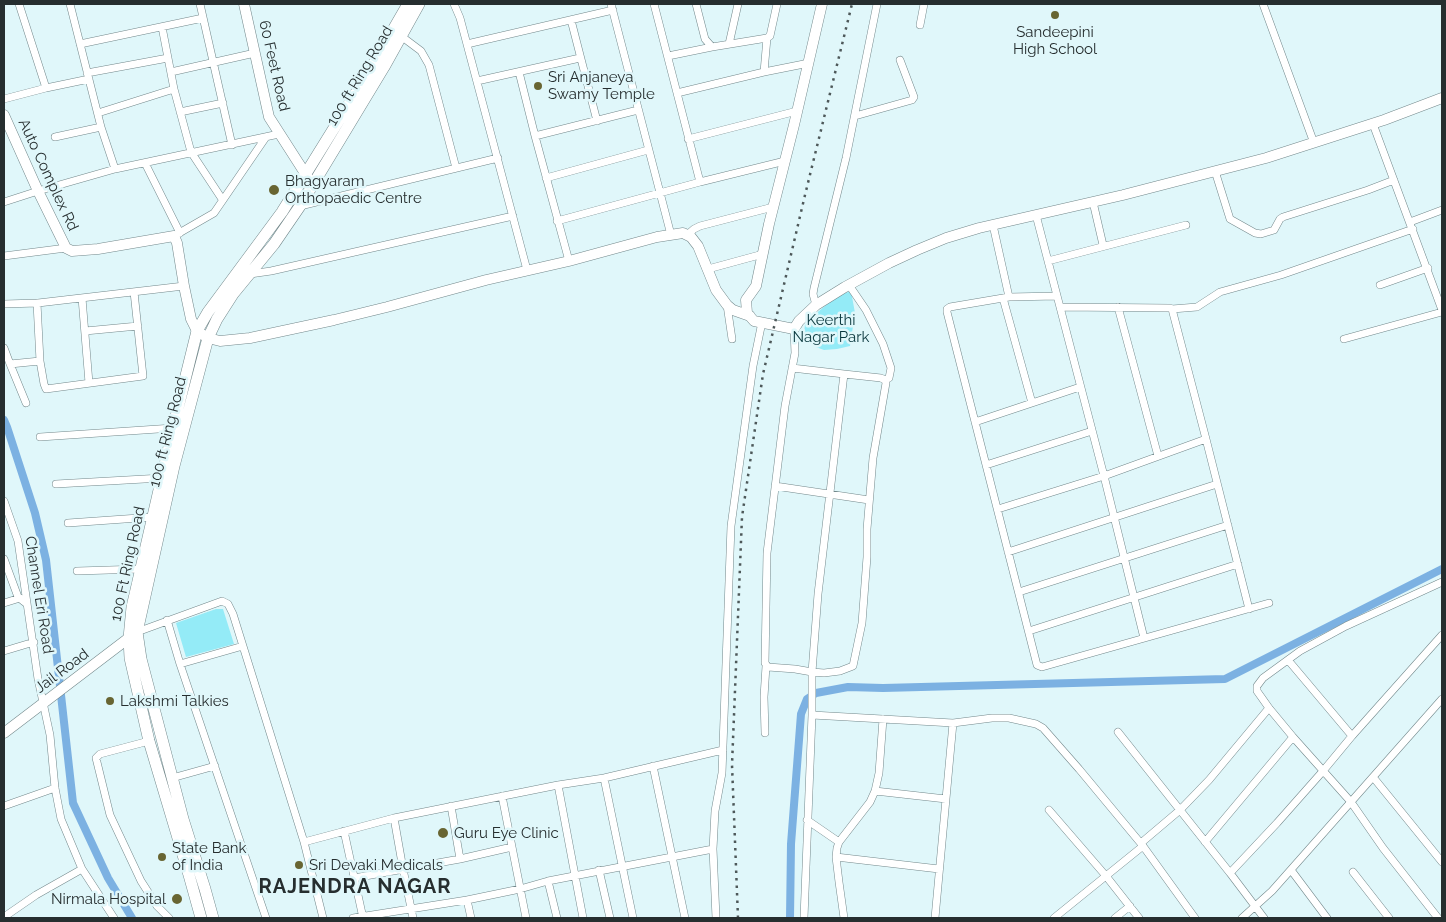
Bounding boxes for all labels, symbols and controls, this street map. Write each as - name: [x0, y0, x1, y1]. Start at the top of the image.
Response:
- marker: Sandeepini High School: [1049, 9, 1061, 21]
- street label: 60 Feet Road: [255, 19, 293, 113]
- street label: 100 ft Ring Road: [323, 23, 397, 129]
- place label: Sandeepini High School: [1013, 23, 1097, 58]
- place label: Sri Anjaneya Swamy Temple: [548, 68, 655, 103]
- marker: Sri Anjaneya Swamy Temple: [532, 80, 544, 92]
- street label: Auto Complex Rd: [14, 116, 82, 234]
- place label: Bhagyaram Orthopaedic Centre: [285, 172, 422, 207]
- marker: Bhagyaram Orthopaedic Centre: [267, 183, 281, 197]
- park label: Keerthi Nagar Park: [793, 311, 869, 346]
- street label: 100 ft Ring Road: [146, 375, 190, 489]
- street label: 100 Ft Ring Road: [107, 505, 149, 623]
- street label: Channel Eri Road: [21, 535, 57, 655]
- street label: Jail Road: [32, 645, 92, 697]
- place label: Lakshmi Talkies: [120, 692, 229, 710]
- marker: Lakshmi Talkies: [104, 695, 116, 707]
- place label: Guru Eye Clinic: [454, 824, 559, 842]
- marker: Guru Eye Clinic: [436, 826, 450, 840]
- place label: State Bank of India: [172, 839, 246, 874]
- marker: State Bank of India: [156, 851, 168, 863]
- place label: Sri Devaki Medicals: [309, 856, 443, 874]
- marker: Sri Devaki Medicals: [293, 859, 305, 871]
- district label: RAJENDRA NAGAR: [257, 875, 453, 899]
- place label: Nirmala Hospital: [51, 890, 166, 908]
- marker: Nirmala Hospital: [170, 892, 184, 906]

